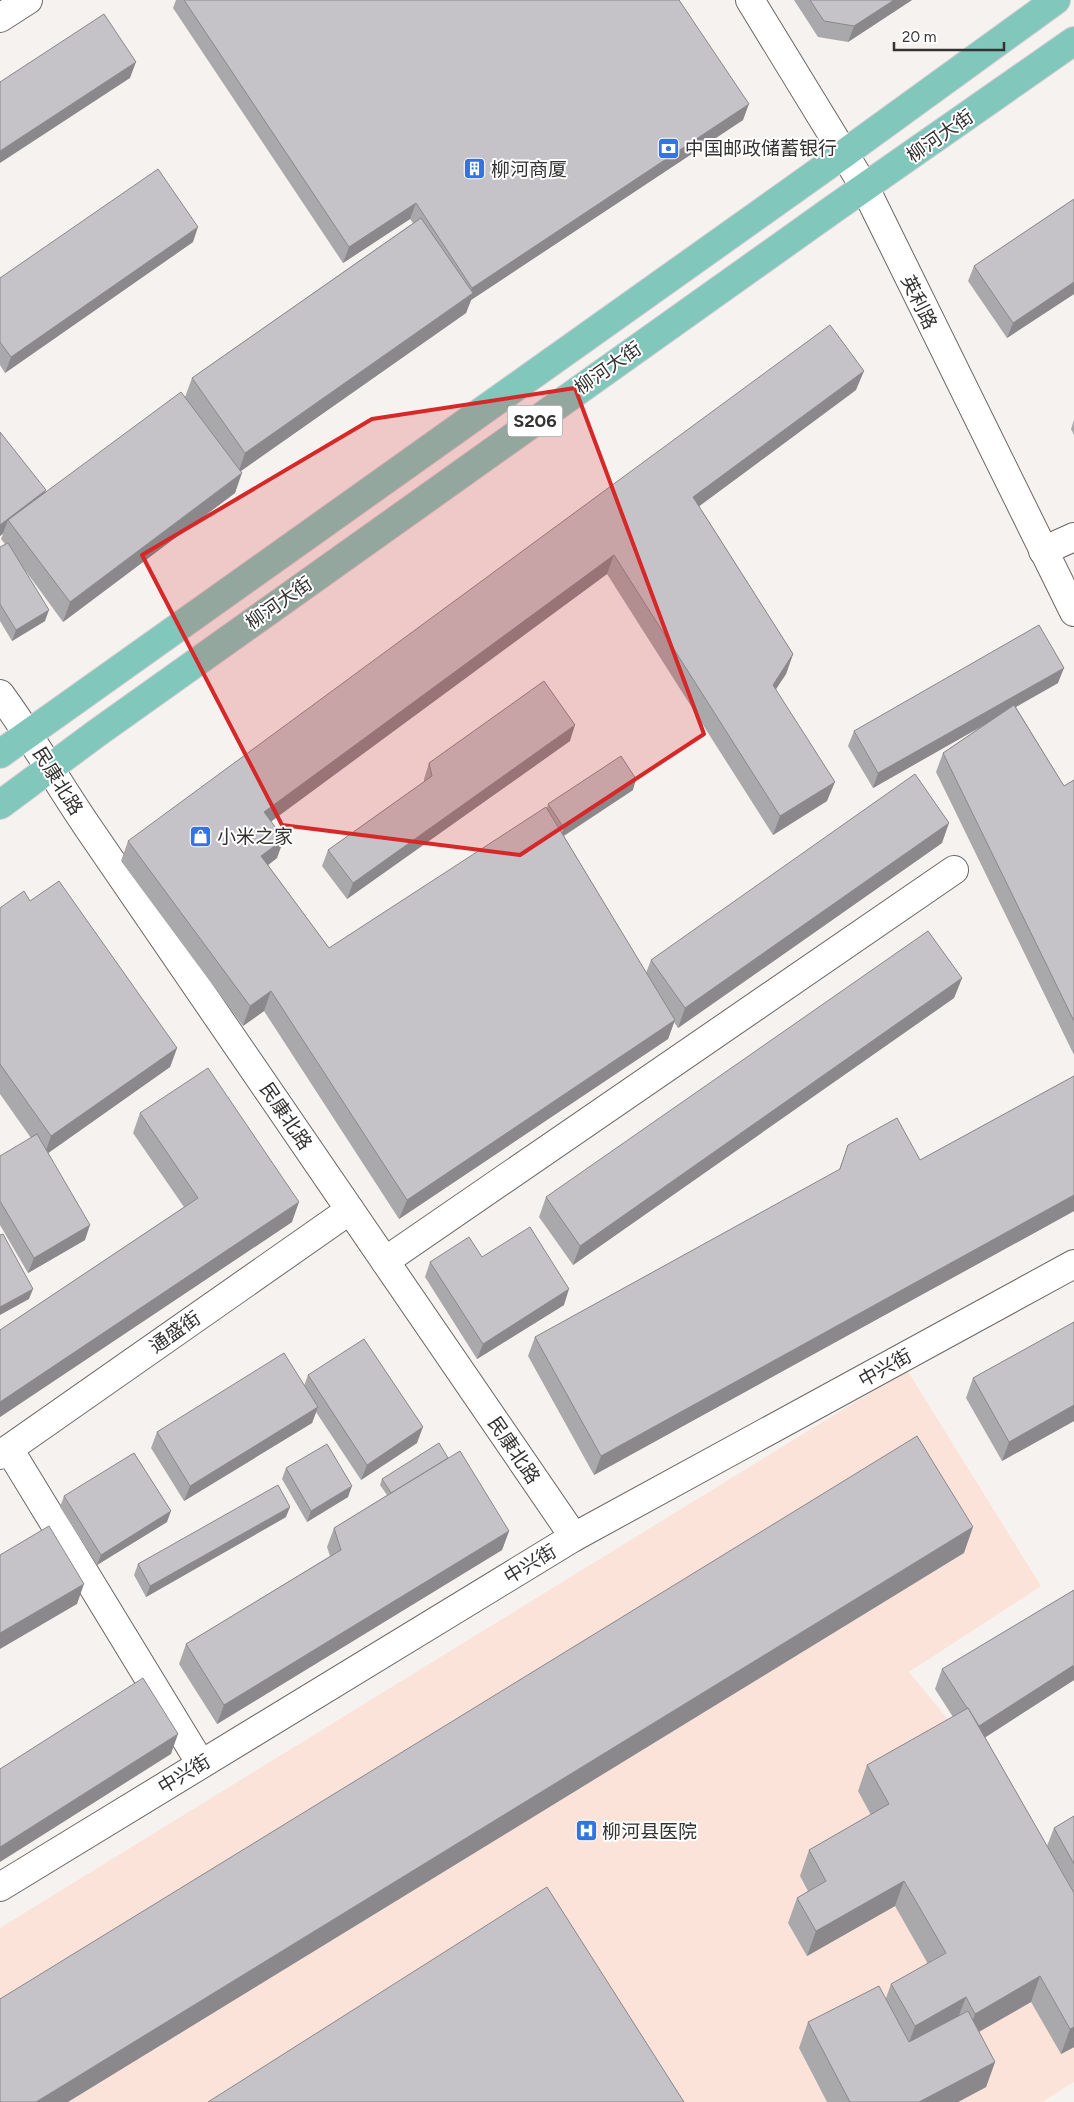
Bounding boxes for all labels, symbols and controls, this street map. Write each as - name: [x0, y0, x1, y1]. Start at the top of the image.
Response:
- scale bar: [894, 20, 1004, 52]
- text: 20 m: [902, 28, 936, 46]
- street label: 柳河大街: [902, 105, 978, 167]
- bank icon: 中国邮政储蓄银行: [657, 136, 681, 160]
- place label: 中国邮政储蓄银行: [685, 137, 837, 160]
- building icon: 柳河商厦: [463, 157, 487, 181]
- place label: 柳河商厦: [491, 158, 567, 181]
- street label: 英利路: [896, 271, 942, 333]
- street label: 柳河大街: [570, 337, 646, 399]
- road number: S206: [508, 406, 562, 436]
- street label: 柳河大街: [241, 572, 317, 634]
- street label: 民康北路: [28, 743, 88, 819]
- shop icon: 小米之家: [189, 824, 213, 848]
- place label: 小米之家: [217, 825, 293, 848]
- street label: 民康北路: [255, 1078, 317, 1154]
- street label: 通盛街: [145, 1306, 205, 1358]
- street label: 中兴街: [854, 1344, 916, 1392]
- street label: 民康北路: [483, 1412, 545, 1488]
- street label: 中兴街: [500, 1539, 560, 1589]
- street label: 中兴街: [154, 1749, 214, 1799]
- hospital icon: 柳河县医院: [574, 1819, 598, 1843]
- place label: 柳河县医院: [602, 1820, 697, 1843]

